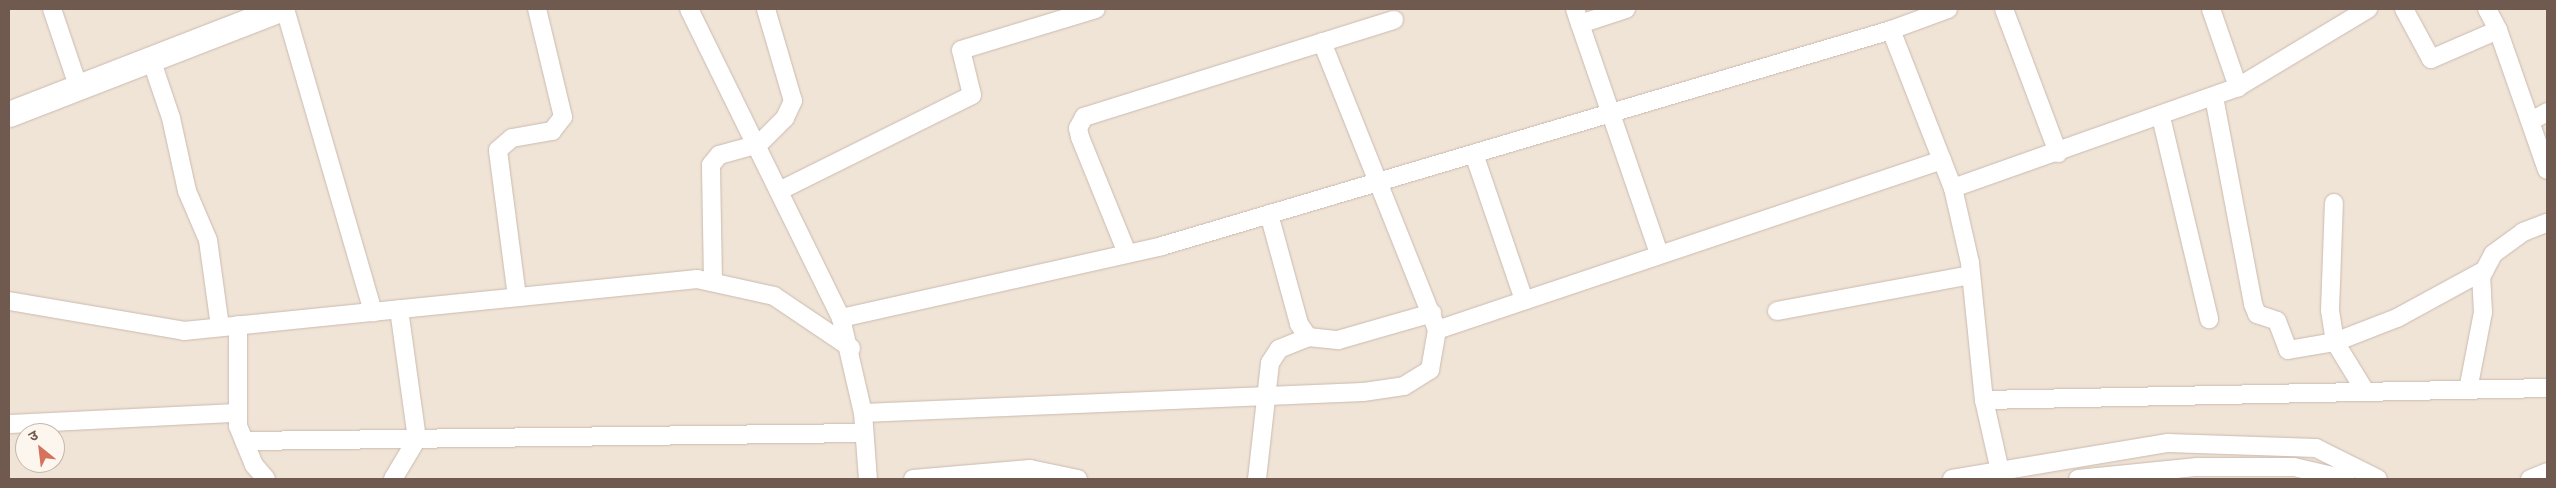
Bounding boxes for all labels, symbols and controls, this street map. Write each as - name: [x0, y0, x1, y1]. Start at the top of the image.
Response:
- north arrow: [15, 423, 65, 473]
- text: उ: [25, 426, 41, 446]

